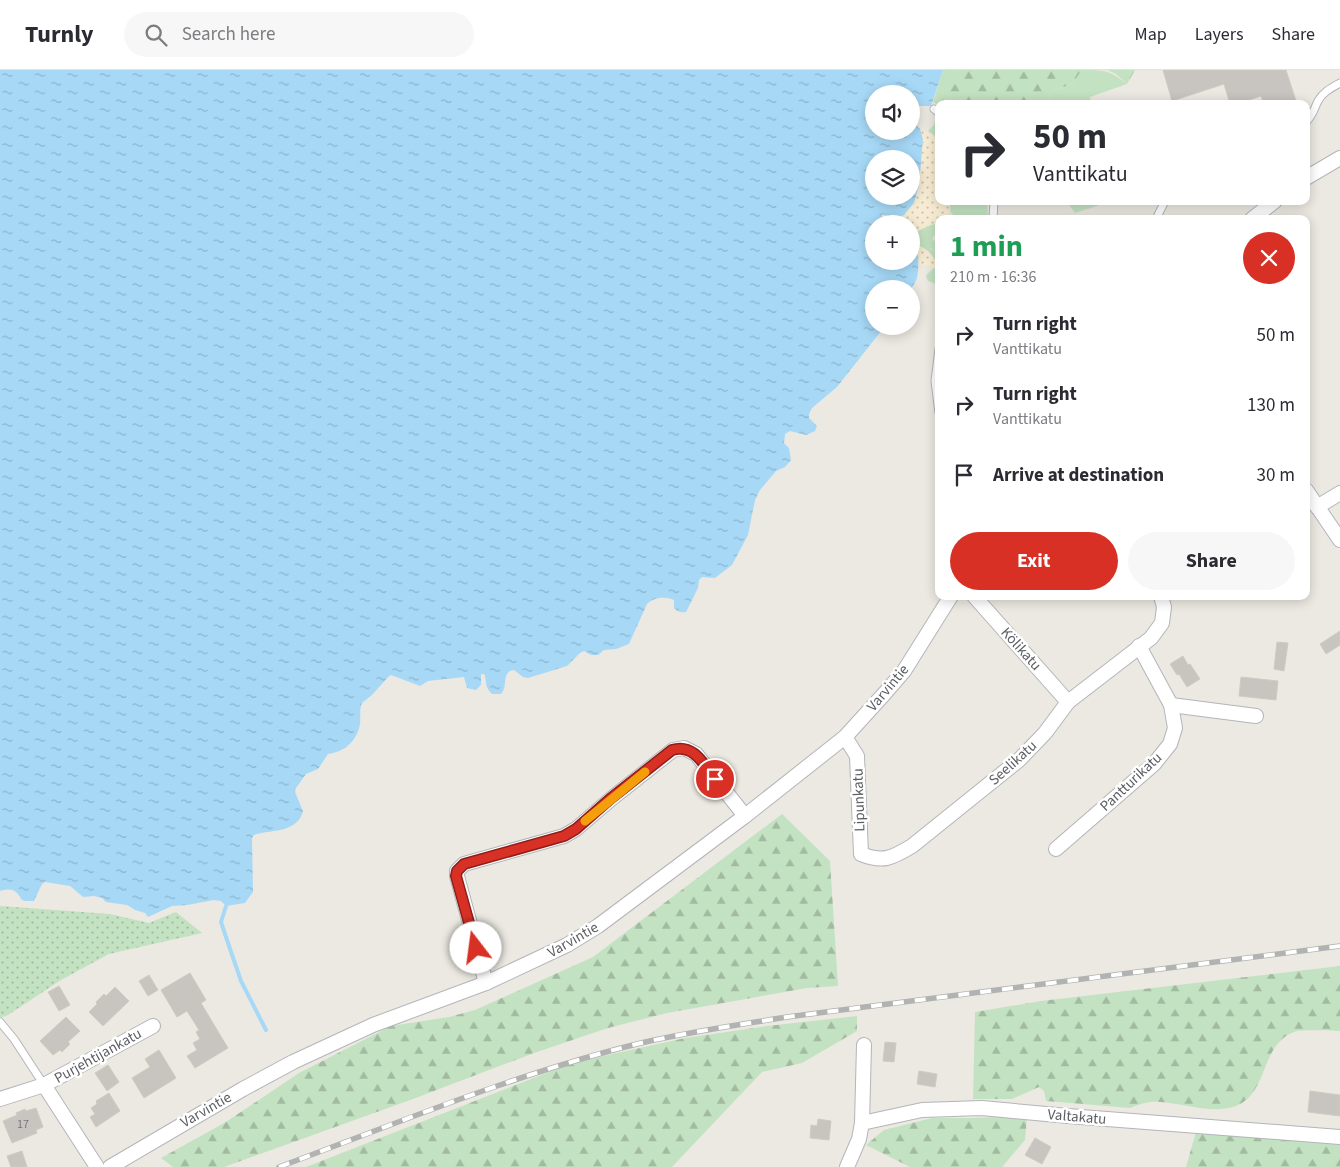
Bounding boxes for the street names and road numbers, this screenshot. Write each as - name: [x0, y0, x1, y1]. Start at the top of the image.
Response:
- street label: Kölikatu: [996, 623, 1046, 675]
- street label: Varvintie: [862, 660, 914, 716]
- street label: Seelikatu: [984, 736, 1042, 790]
- street label: Pantturikatu: [1095, 748, 1167, 816]
- street label: Lipunkatu: [847, 768, 871, 832]
- street label: Varvintie: [544, 917, 602, 963]
- street label: Purjehtijankatu: [50, 1023, 146, 1089]
- street label: Varvintie: [177, 1087, 235, 1133]
- street label: Valtakatu: [1047, 1104, 1107, 1130]

